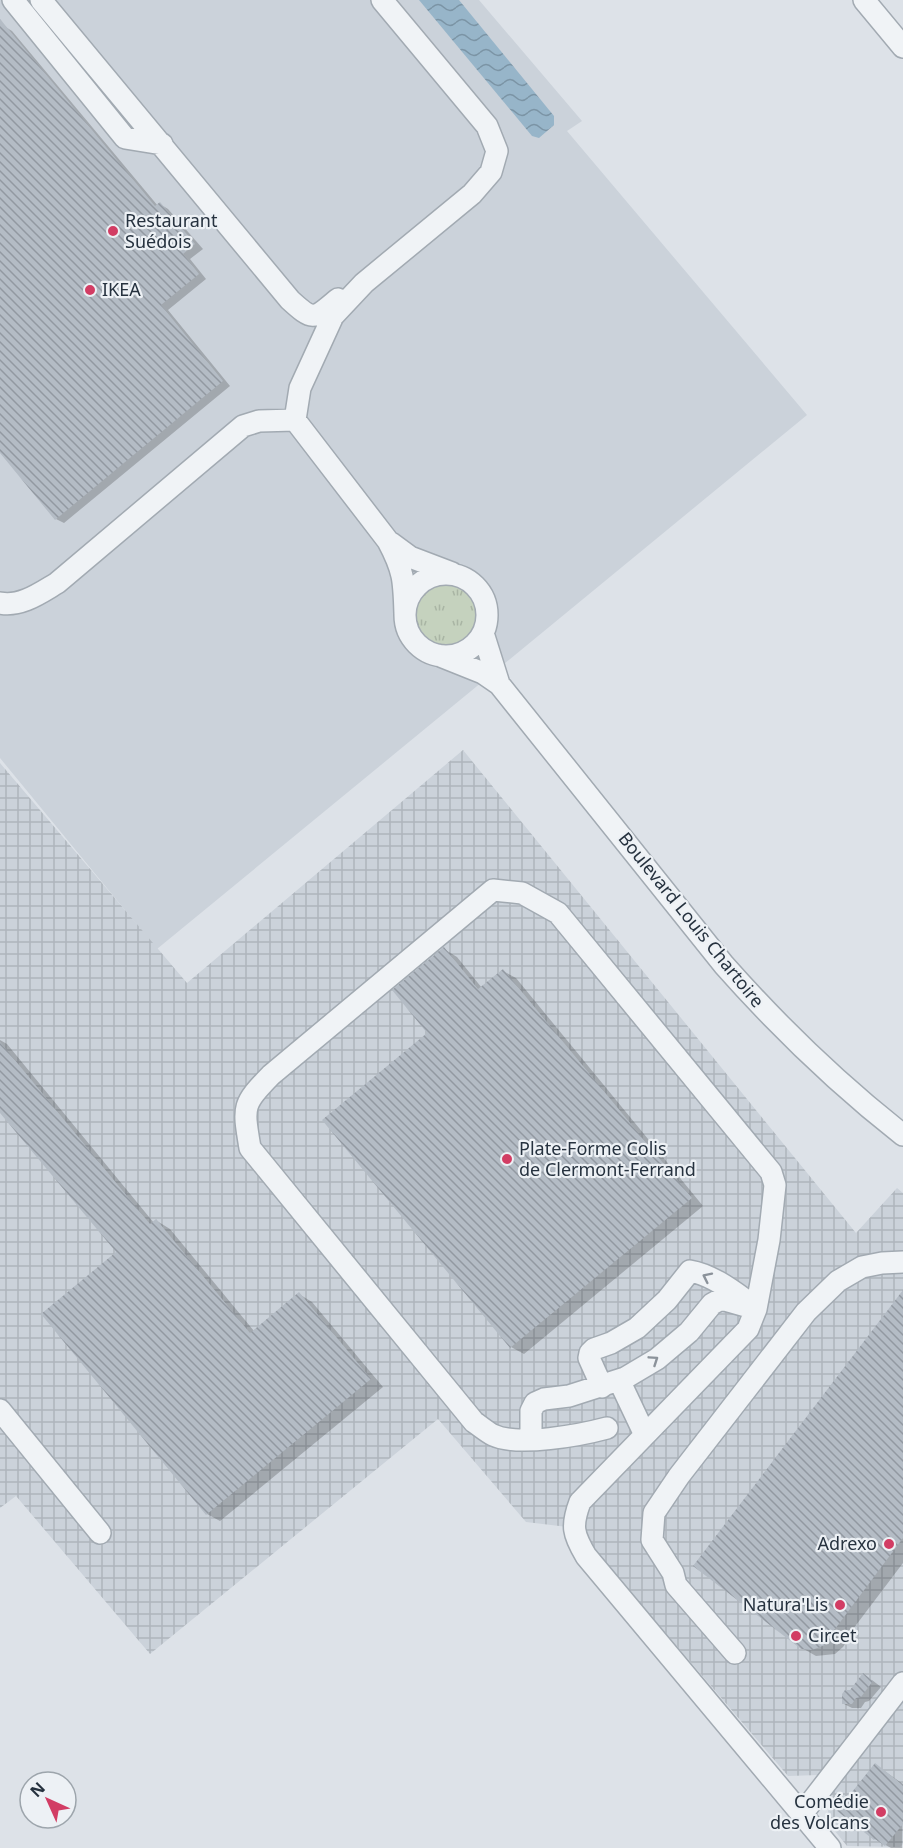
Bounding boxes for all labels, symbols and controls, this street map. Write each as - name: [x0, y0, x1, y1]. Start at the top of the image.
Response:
- place label: Restaurant Suédois: [125, 208, 218, 253]
- marker: Restaurant Suédois: [106, 224, 120, 238]
- place label: IKEA: [102, 277, 141, 301]
- marker: IKEA: [83, 283, 97, 297]
- street label: Boulevard Louis Chartoire: [614, 827, 770, 1012]
- place label: Plate-Forme Colis de Clermont-Ferrand: [519, 1136, 696, 1181]
- marker: Plate-Forme Colis de Clermont-Ferrand: [500, 1152, 514, 1166]
- one-way arrow: [703, 1273, 714, 1285]
- one-way arrow: [647, 1357, 658, 1368]
- place label: Adrexo: [818, 1531, 877, 1555]
- marker: Adrexo: [882, 1537, 896, 1551]
- place label: Natura'Lis: [743, 1592, 828, 1616]
- marker: Natura'Lis: [833, 1598, 847, 1612]
- place label: Circet: [808, 1623, 857, 1647]
- marker: Circet: [789, 1629, 803, 1643]
- north arrow: [18, 1770, 78, 1830]
- text: N: [25, 1777, 50, 1802]
- place label: Comédie des Volcans: [770, 1789, 869, 1834]
- marker: Comédie des Volcans: [874, 1805, 888, 1819]

